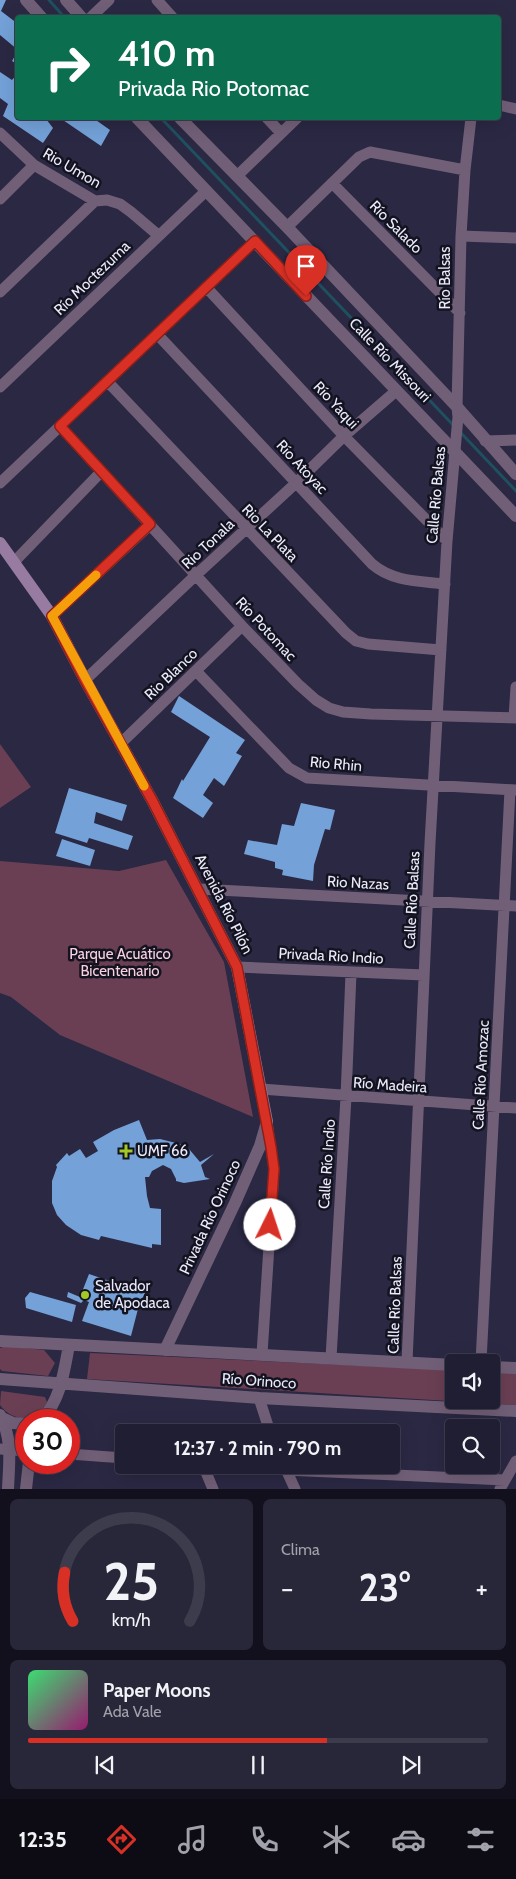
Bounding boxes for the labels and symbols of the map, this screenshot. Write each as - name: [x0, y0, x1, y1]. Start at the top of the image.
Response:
- street label: Rio Umon: [40, 144, 104, 192]
- street label: Río Salado: [366, 197, 426, 257]
- street label: Río Moctezuma: [50, 237, 134, 319]
- pin: [285, 245, 327, 296]
- street label: Río Balsas: [436, 246, 454, 310]
- street label: Calle Río Missouri: [345, 314, 435, 406]
- street label: Río Yaqui: [310, 378, 362, 432]
- street label: Río Atoyac: [273, 436, 332, 498]
- street label: Calle Río Balsas: [423, 446, 449, 544]
- street label: Rio La Plata: [238, 500, 302, 566]
- street label: Rio Tonala: [178, 515, 239, 573]
- street label: Río Potomac: [232, 593, 300, 665]
- street label: Rio Blanco: [141, 644, 201, 704]
- street label: Rio Rhin: [309, 753, 363, 775]
- street label: Avenida Río Pilón: [191, 851, 257, 957]
- street label: Calle Río Balsas: [400, 851, 424, 949]
- street label: Rio Nazas: [327, 872, 389, 894]
- street label: Privada Rio Indio: [278, 944, 384, 968]
- park label: Parque Acuático Bicentenario: [69, 945, 171, 980]
- street label: Calle Río Amozac: [469, 1020, 493, 1130]
- street label: Río Madeira: [352, 1073, 428, 1097]
- street label: Calle Río Indio: [315, 1118, 339, 1210]
- place label: UMF 66: [137, 1142, 188, 1160]
- marker: UMF 66: [119, 1144, 133, 1158]
- street label: Privada Río Orinoco: [176, 1157, 244, 1277]
- position arrow: [243, 1198, 295, 1250]
- street label: Calle Río Balsas: [384, 1256, 406, 1354]
- place label: Salvador de Apodaca: [95, 1277, 171, 1312]
- marker: Salvador de Apodaca: [79, 1289, 91, 1301]
- street label: Río Orinoco: [221, 1369, 297, 1393]
- speed limit sign: 30: [15, 1409, 80, 1474]

